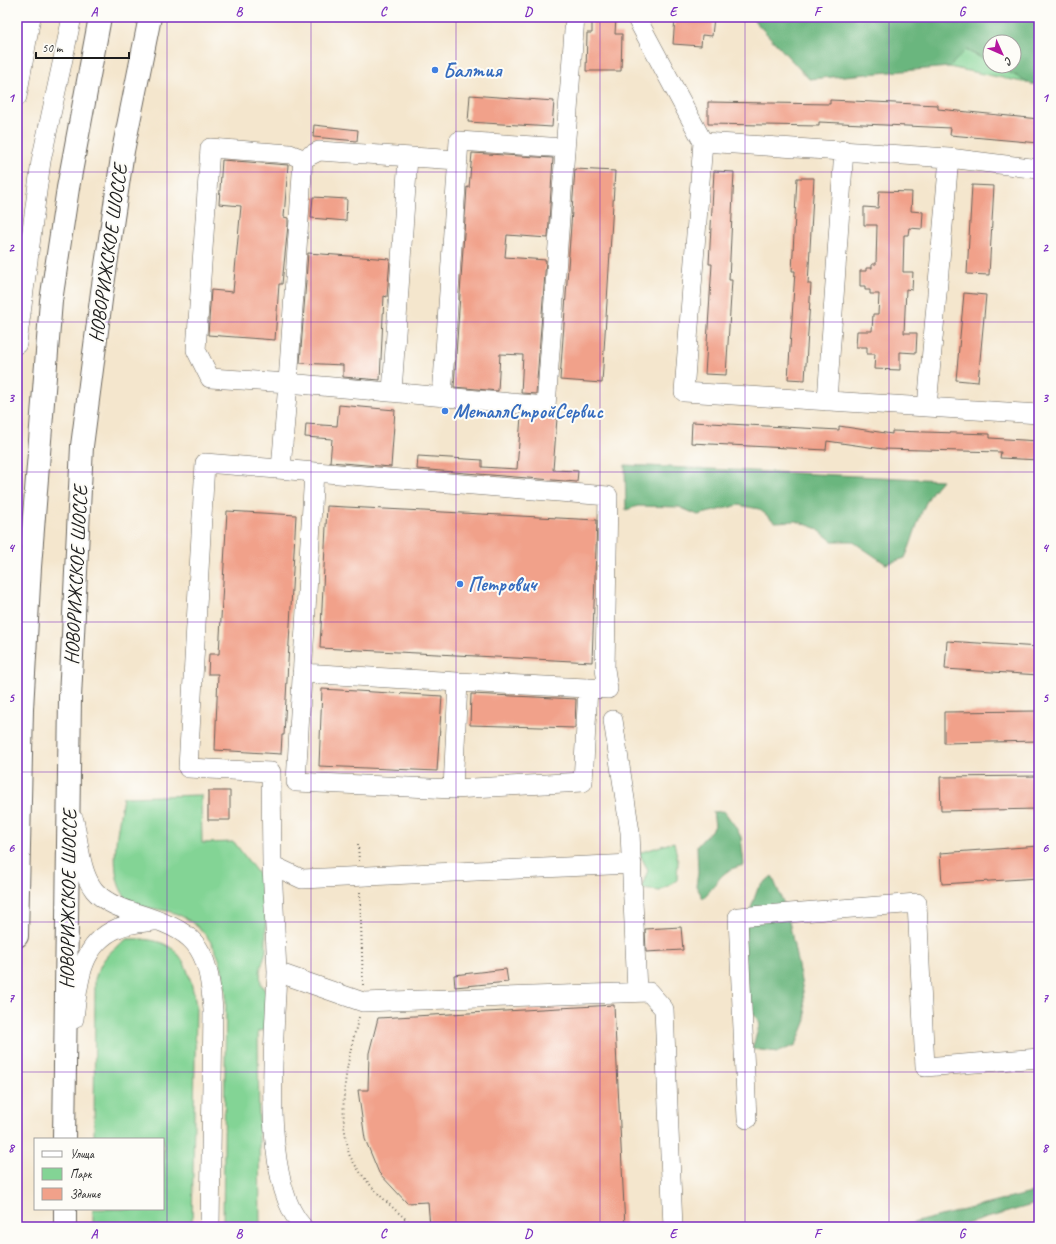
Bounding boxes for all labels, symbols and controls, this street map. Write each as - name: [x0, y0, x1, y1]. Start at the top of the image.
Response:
- text: A: [91, 4, 99, 20]
- text: B: [236, 4, 244, 20]
- text: C: [380, 4, 388, 20]
- text: D: [524, 4, 533, 20]
- text: E: [670, 4, 679, 20]
- text: F: [814, 4, 823, 20]
- text: G: [959, 4, 967, 20]
- scale bar: [36, 34, 129, 60]
- north arrow: [982, 34, 1022, 74]
- text: 50 m: [42, 40, 64, 56]
- text: С: [1001, 54, 1016, 69]
- place label: Балтия: [443, 58, 503, 83]
- marker: Балтия: [430, 65, 440, 75]
- text: 1: [8, 90, 16, 106]
- text: 1: [1042, 90, 1050, 106]
- street label: НОВОРИЖСКОЕ ШОССЕ: [83, 160, 133, 344]
- text: 2: [8, 240, 15, 256]
- text: 2: [1042, 240, 1049, 256]
- text: 3: [8, 390, 15, 406]
- text: 3: [1042, 390, 1049, 406]
- place label: МеталлСтройСервис: [453, 399, 604, 424]
- marker: МеталлСтройСервис: [440, 406, 450, 416]
- street label: НОВОРИЖСКОЕ ШОССЕ: [59, 483, 93, 665]
- text: 4: [8, 540, 16, 556]
- text: 4: [1042, 540, 1050, 556]
- place label: Петрович: [468, 572, 538, 597]
- marker: Петрович: [455, 579, 465, 589]
- text: 5: [8, 690, 15, 706]
- text: 5: [1042, 690, 1049, 706]
- street label: НОВОРИЖСКОЕ ШОССЕ: [54, 807, 82, 989]
- text: 6: [8, 840, 15, 856]
- text: 6: [1042, 840, 1049, 856]
- text: 7: [8, 990, 15, 1006]
- text: 7: [1042, 990, 1049, 1006]
- legend: [34, 1138, 164, 1210]
- text: 8: [8, 1140, 16, 1156]
- text: 8: [1042, 1140, 1050, 1156]
- text: Улица: [70, 1146, 95, 1162]
- text: Парк: [70, 1166, 93, 1182]
- text: Здание: [70, 1186, 101, 1202]
- text: A: [91, 1226, 99, 1242]
- text: B: [236, 1226, 244, 1242]
- text: C: [380, 1226, 388, 1242]
- text: D: [524, 1226, 533, 1242]
- text: E: [670, 1226, 679, 1242]
- text: F: [814, 1226, 823, 1242]
- text: G: [959, 1226, 967, 1242]

